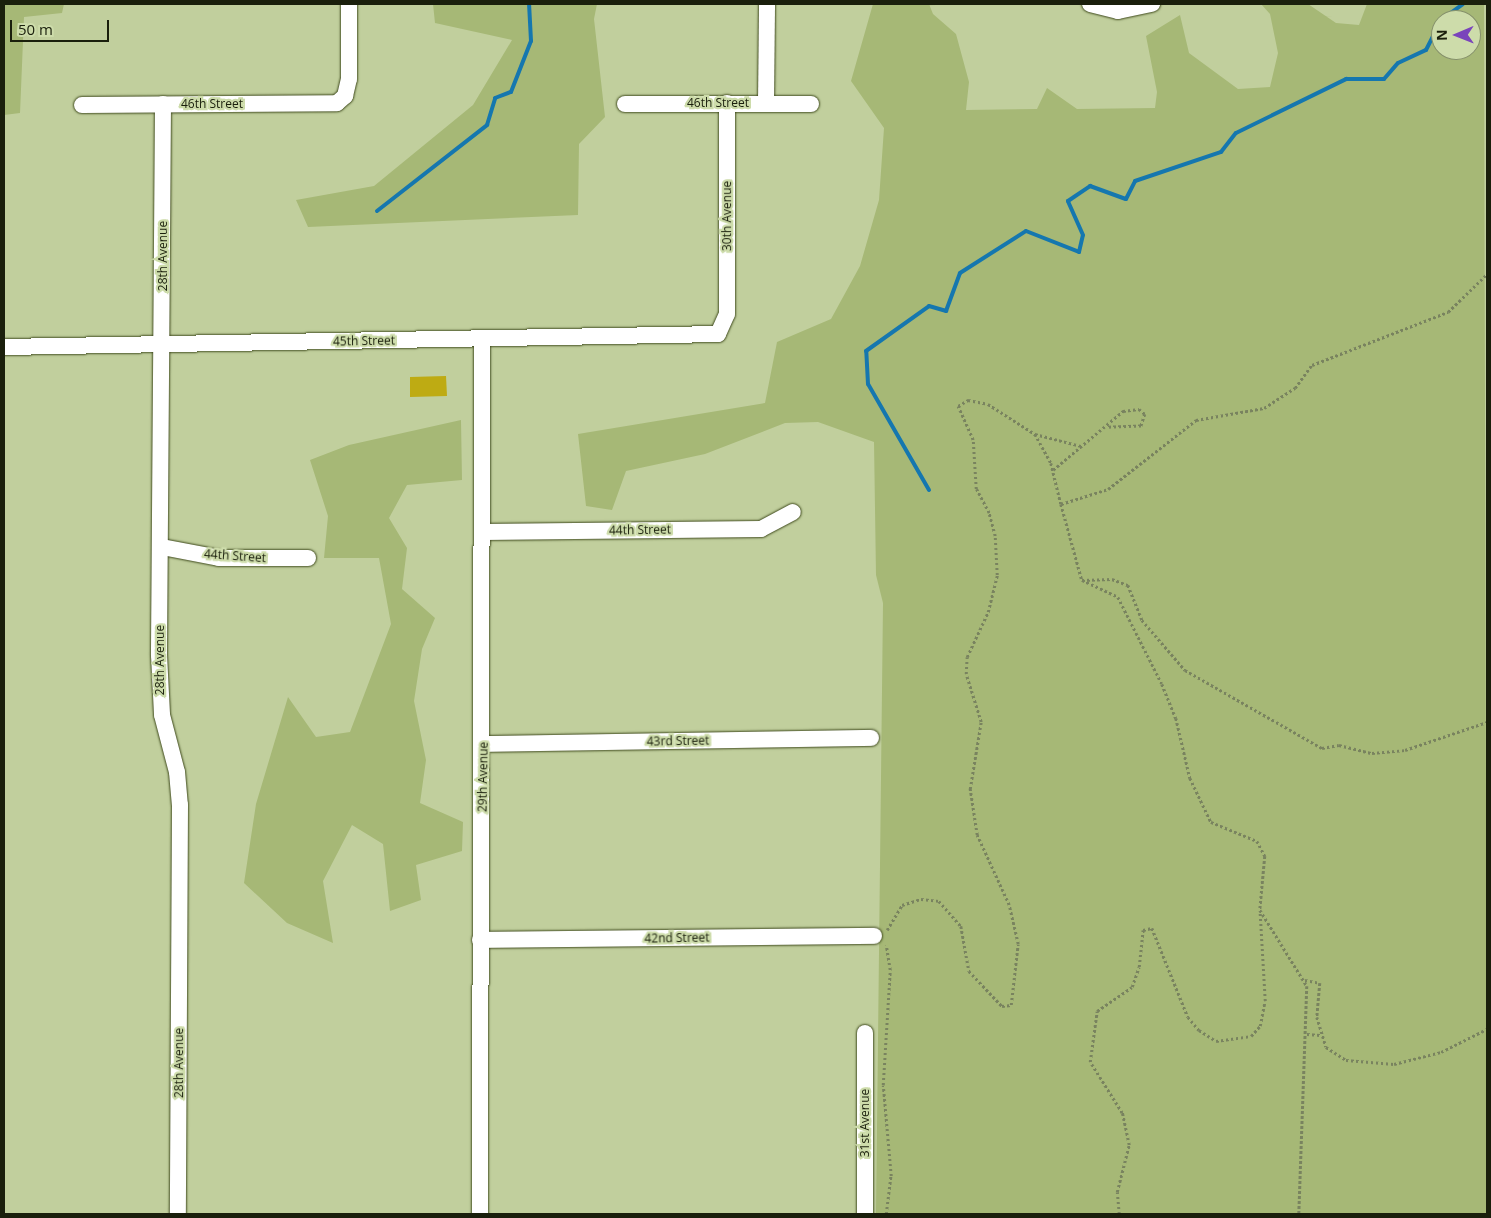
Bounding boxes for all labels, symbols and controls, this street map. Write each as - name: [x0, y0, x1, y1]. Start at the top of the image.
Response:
- scale bar: [12, 10, 111, 42]
- north arrow: [1431, 10, 1481, 60]
- text: 50 m: [18, 19, 53, 39]
- text: N: [1432, 29, 1451, 41]
- street label: 46th Street: [687, 96, 749, 110]
- street label: 46th Street: [181, 97, 243, 111]
- street label: 30th Avenue: [720, 181, 734, 251]
- street label: 28th Avenue: [156, 221, 170, 291]
- street label: 45th Street: [333, 333, 395, 349]
- street label: 44th Street: [609, 522, 671, 538]
- street label: 44th Street: [204, 547, 266, 565]
- street label: 28th Avenue: [153, 625, 167, 695]
- street label: 43rd Street: [647, 733, 709, 749]
- street label: 29th Avenue: [475, 742, 491, 812]
- street label: 42nd Street: [644, 930, 710, 946]
- street label: 28th Avenue: [172, 1028, 186, 1098]
- street label: 31st Avenue: [858, 1089, 872, 1157]

